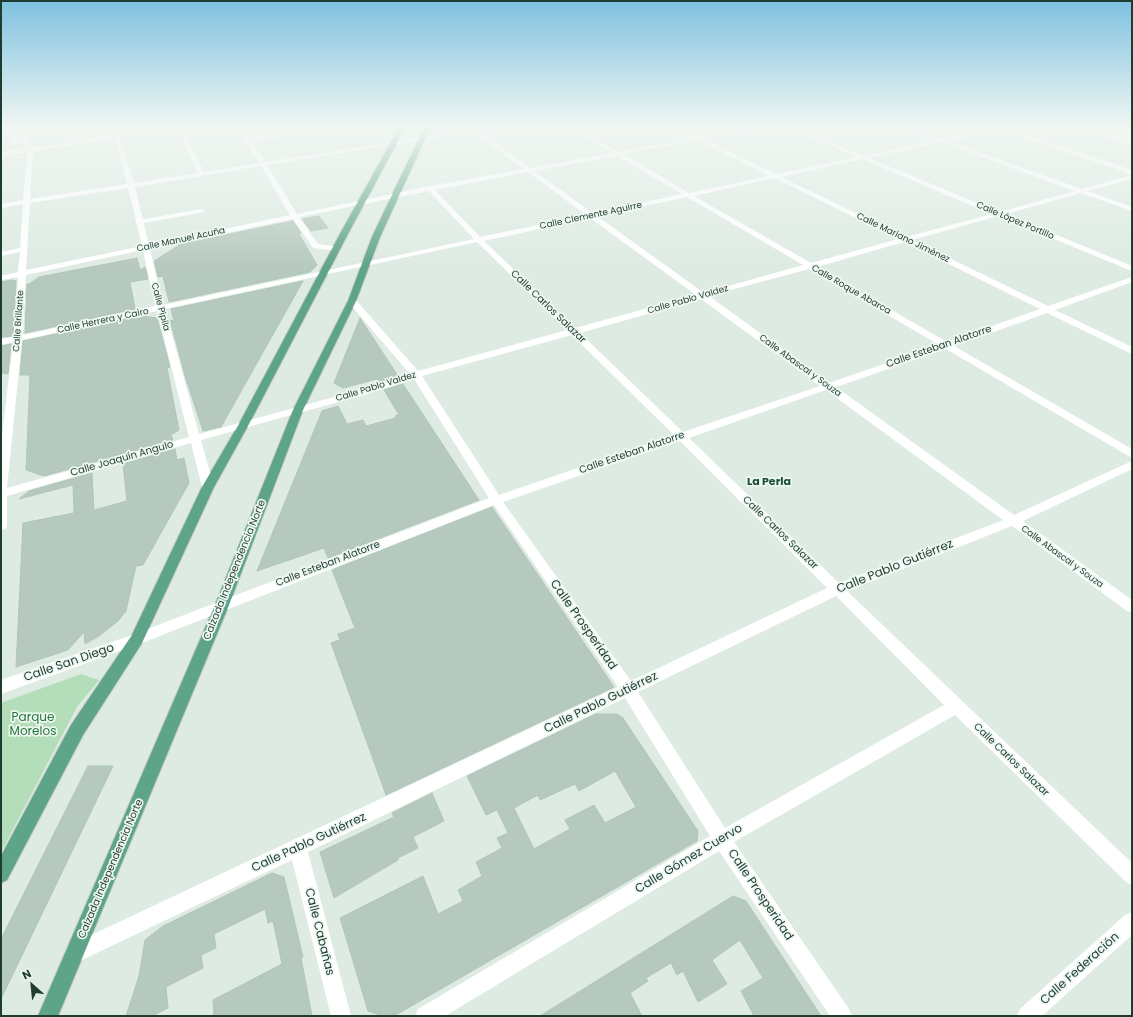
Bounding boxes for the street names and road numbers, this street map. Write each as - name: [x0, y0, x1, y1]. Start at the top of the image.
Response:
- street label: Calle Clemente Aguirre: [539, 200, 643, 232]
- street label: Calle López Portillo: [975, 200, 1055, 242]
- street label: Calle Mariano Jiménez: [855, 211, 951, 265]
- street label: Calle Manuel Acuña: [136, 225, 226, 255]
- street label: Calle Roque Abarca: [809, 263, 893, 317]
- street label: Calle Carlos Salazar: [508, 268, 588, 346]
- street label: Calle Pípila: [148, 282, 172, 332]
- street label: Calle Pablo Valdez: [646, 283, 730, 317]
- street label: Calle Brillante: [11, 290, 27, 352]
- street label: Calle Herrera y Cairo: [56, 306, 150, 336]
- street label: Calle Esteban Alatorre: [885, 323, 993, 371]
- street label: Calle Abascal y Souza: [757, 333, 843, 399]
- street label: Calle Pablo Valdez: [335, 370, 417, 404]
- street label: Calle Esteban Alatorre: [578, 429, 686, 477]
- street label: Calle Joaquín Angulo: [69, 439, 175, 479]
- street label: Calle Carlos Salazar: [740, 494, 820, 572]
- street label: Calzada Independencia Norte: [201, 498, 269, 642]
- street label: Calle Abascal y Souza: [1019, 524, 1105, 590]
- street label: Calle Pablo Gutiérrez: [835, 537, 955, 597]
- street label: Calle Esteban Alatorre: [274, 539, 382, 589]
- street label: Calle Prosperidad: [547, 577, 619, 673]
- street label: Calle San Diego: [22, 641, 116, 685]
- street label: Calle Pablo Gutiérrez: [542, 669, 660, 737]
- street label: Calle Carlos Salazar: [971, 721, 1051, 799]
- street label: Calzada Independencia Norte: [76, 798, 146, 940]
- street label: Calle Pablo Gutiérrez: [250, 810, 368, 876]
- street label: Calle Gómez Cuervo: [633, 821, 745, 897]
- street label: Calle Prosperidad: [724, 847, 796, 943]
- street label: Calle Cabañas: [301, 887, 337, 977]
- street label: Calle Federación: [1038, 930, 1122, 1008]

